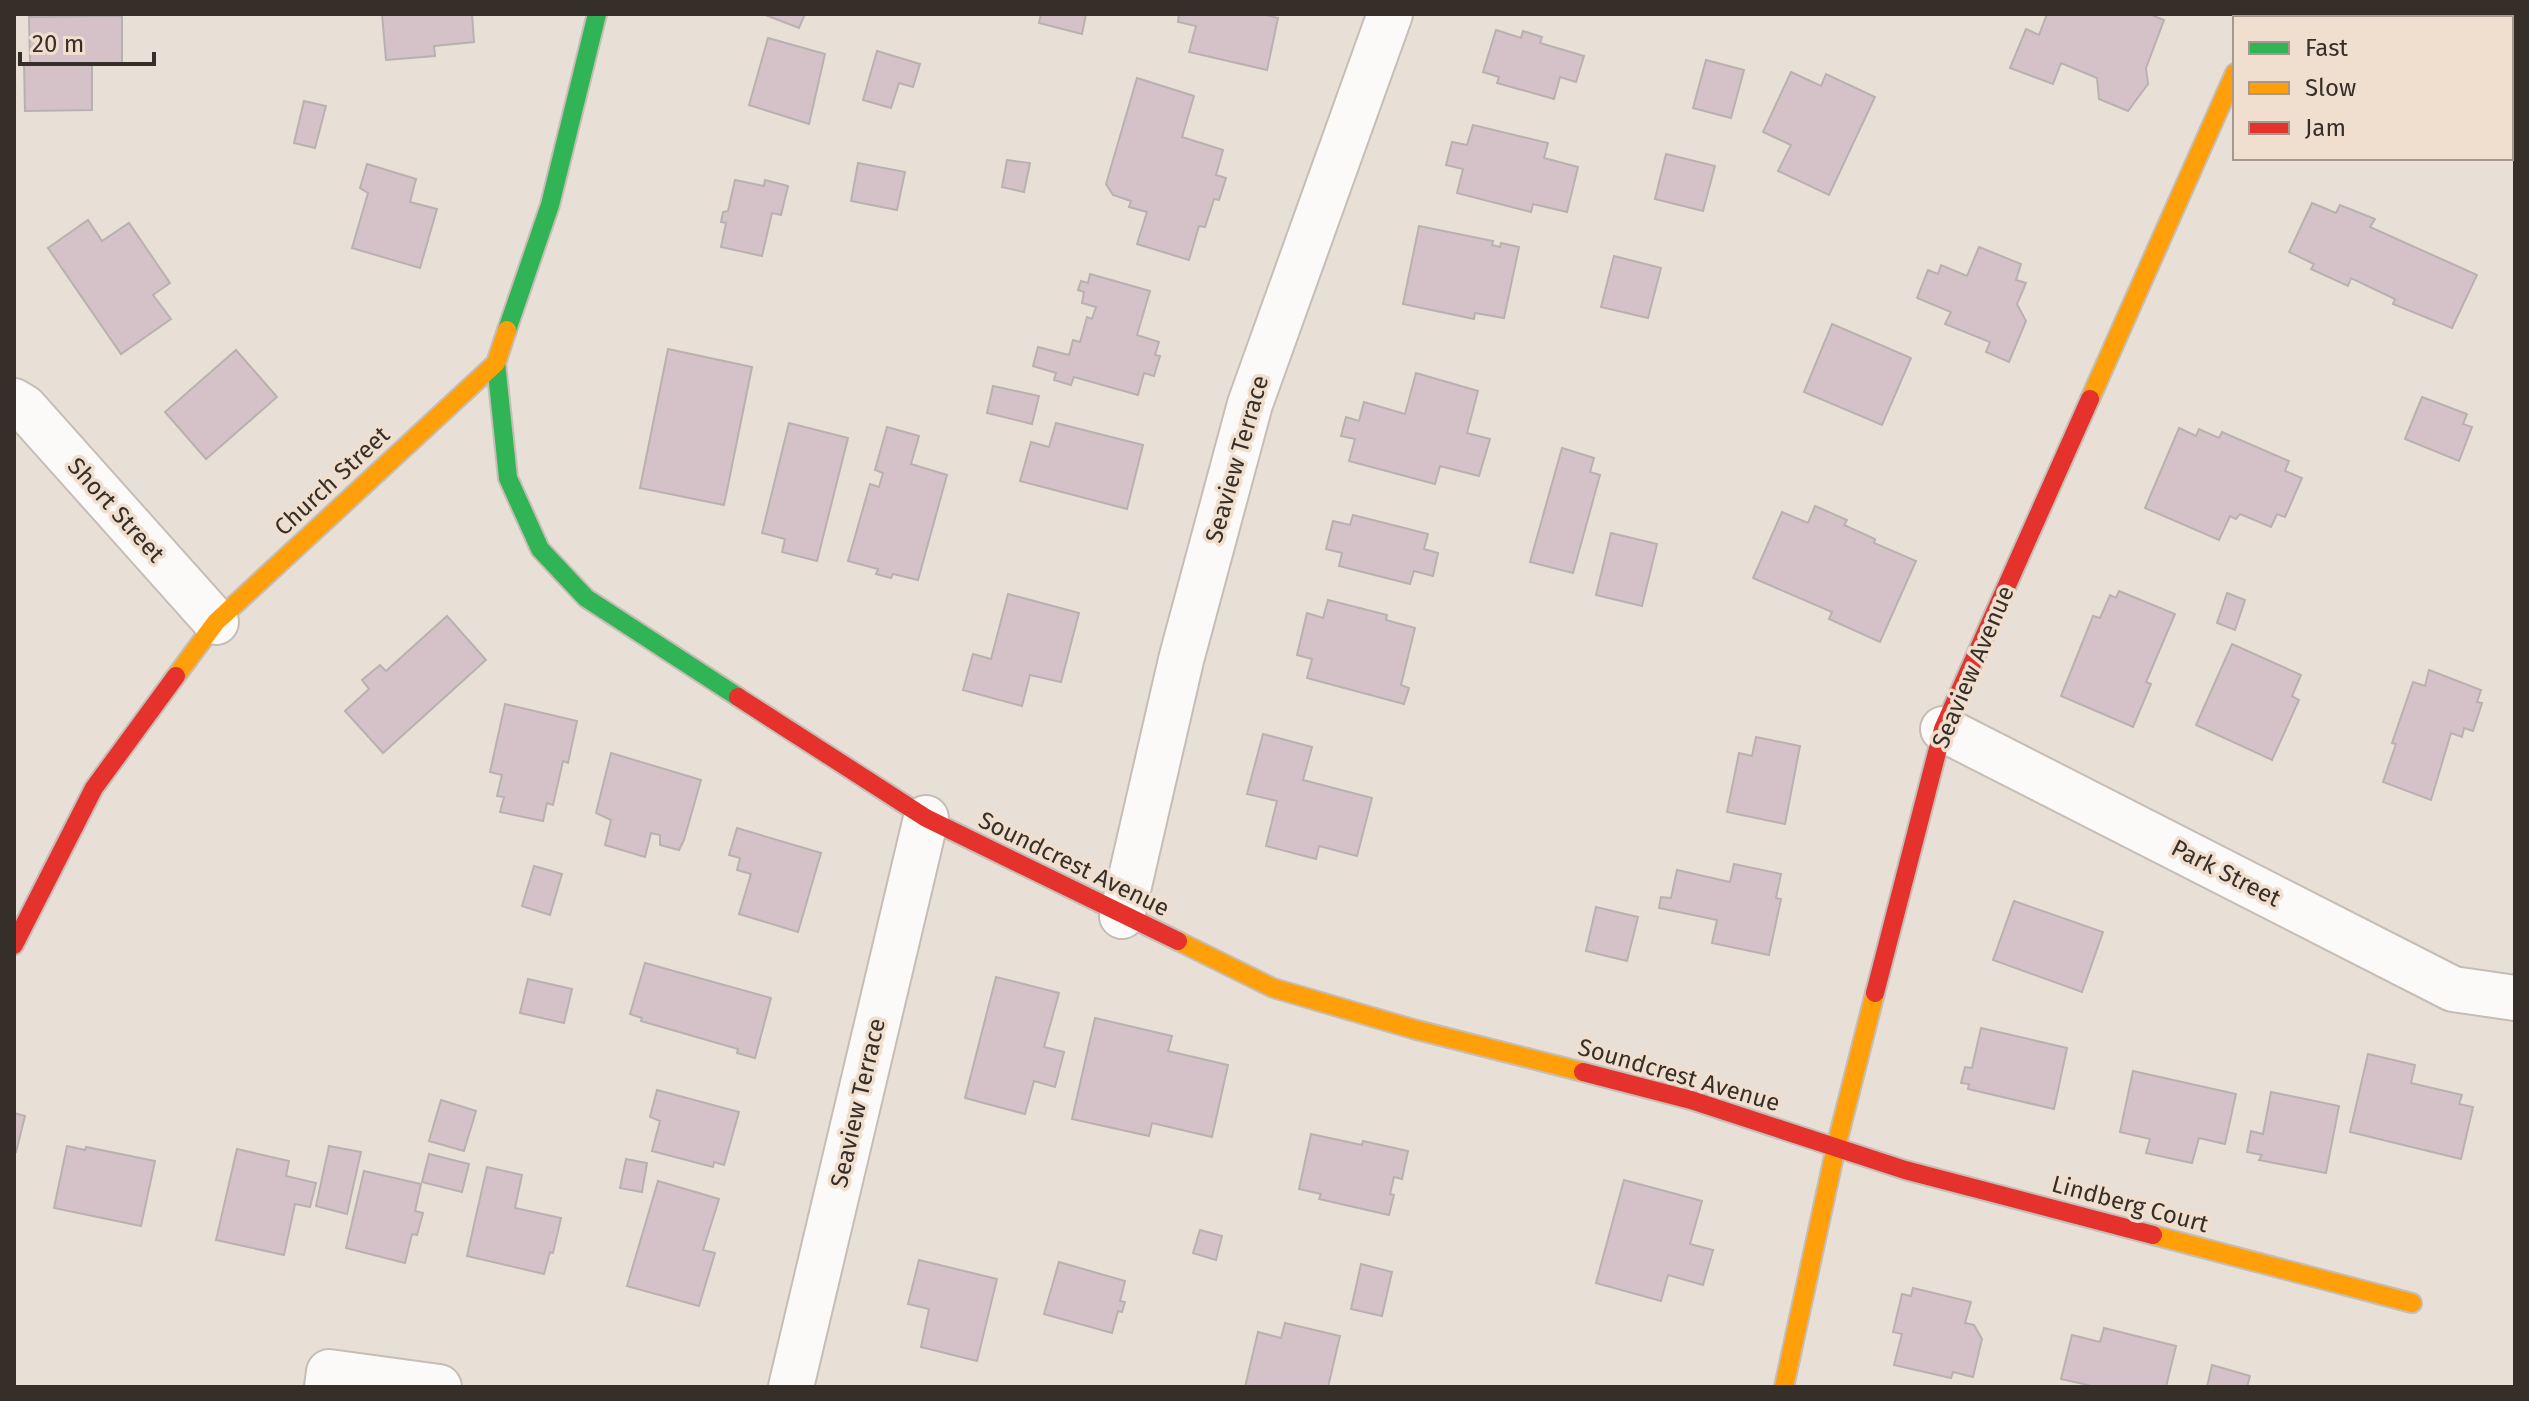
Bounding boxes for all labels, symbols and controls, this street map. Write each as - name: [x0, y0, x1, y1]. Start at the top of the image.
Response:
- scale bar: [20, 16, 154, 66]
- legend: [2233, 16, 2513, 160]
- text: 20 m: [32, 30, 84, 58]
- text: Fast: [2305, 34, 2348, 62]
- text: Slow: [2305, 74, 2356, 102]
- text: Jam: [2305, 114, 2346, 142]
- street label: Seaview Terrace: [1200, 372, 1274, 546]
- street label: Church Street: [269, 420, 395, 541]
- street label: Short Street: [62, 452, 170, 568]
- street label: Seaview Avenue: [1926, 582, 2020, 752]
- street label: Soundcrest Avenue: [974, 806, 1174, 922]
- street label: Park Street: [2167, 834, 2286, 913]
- street label: Seaview Terrace: [825, 1016, 891, 1190]
- street label: Soundcrest Avenue: [1575, 1033, 1783, 1117]
- street label: Lindberg Court: [2049, 1170, 2212, 1238]

